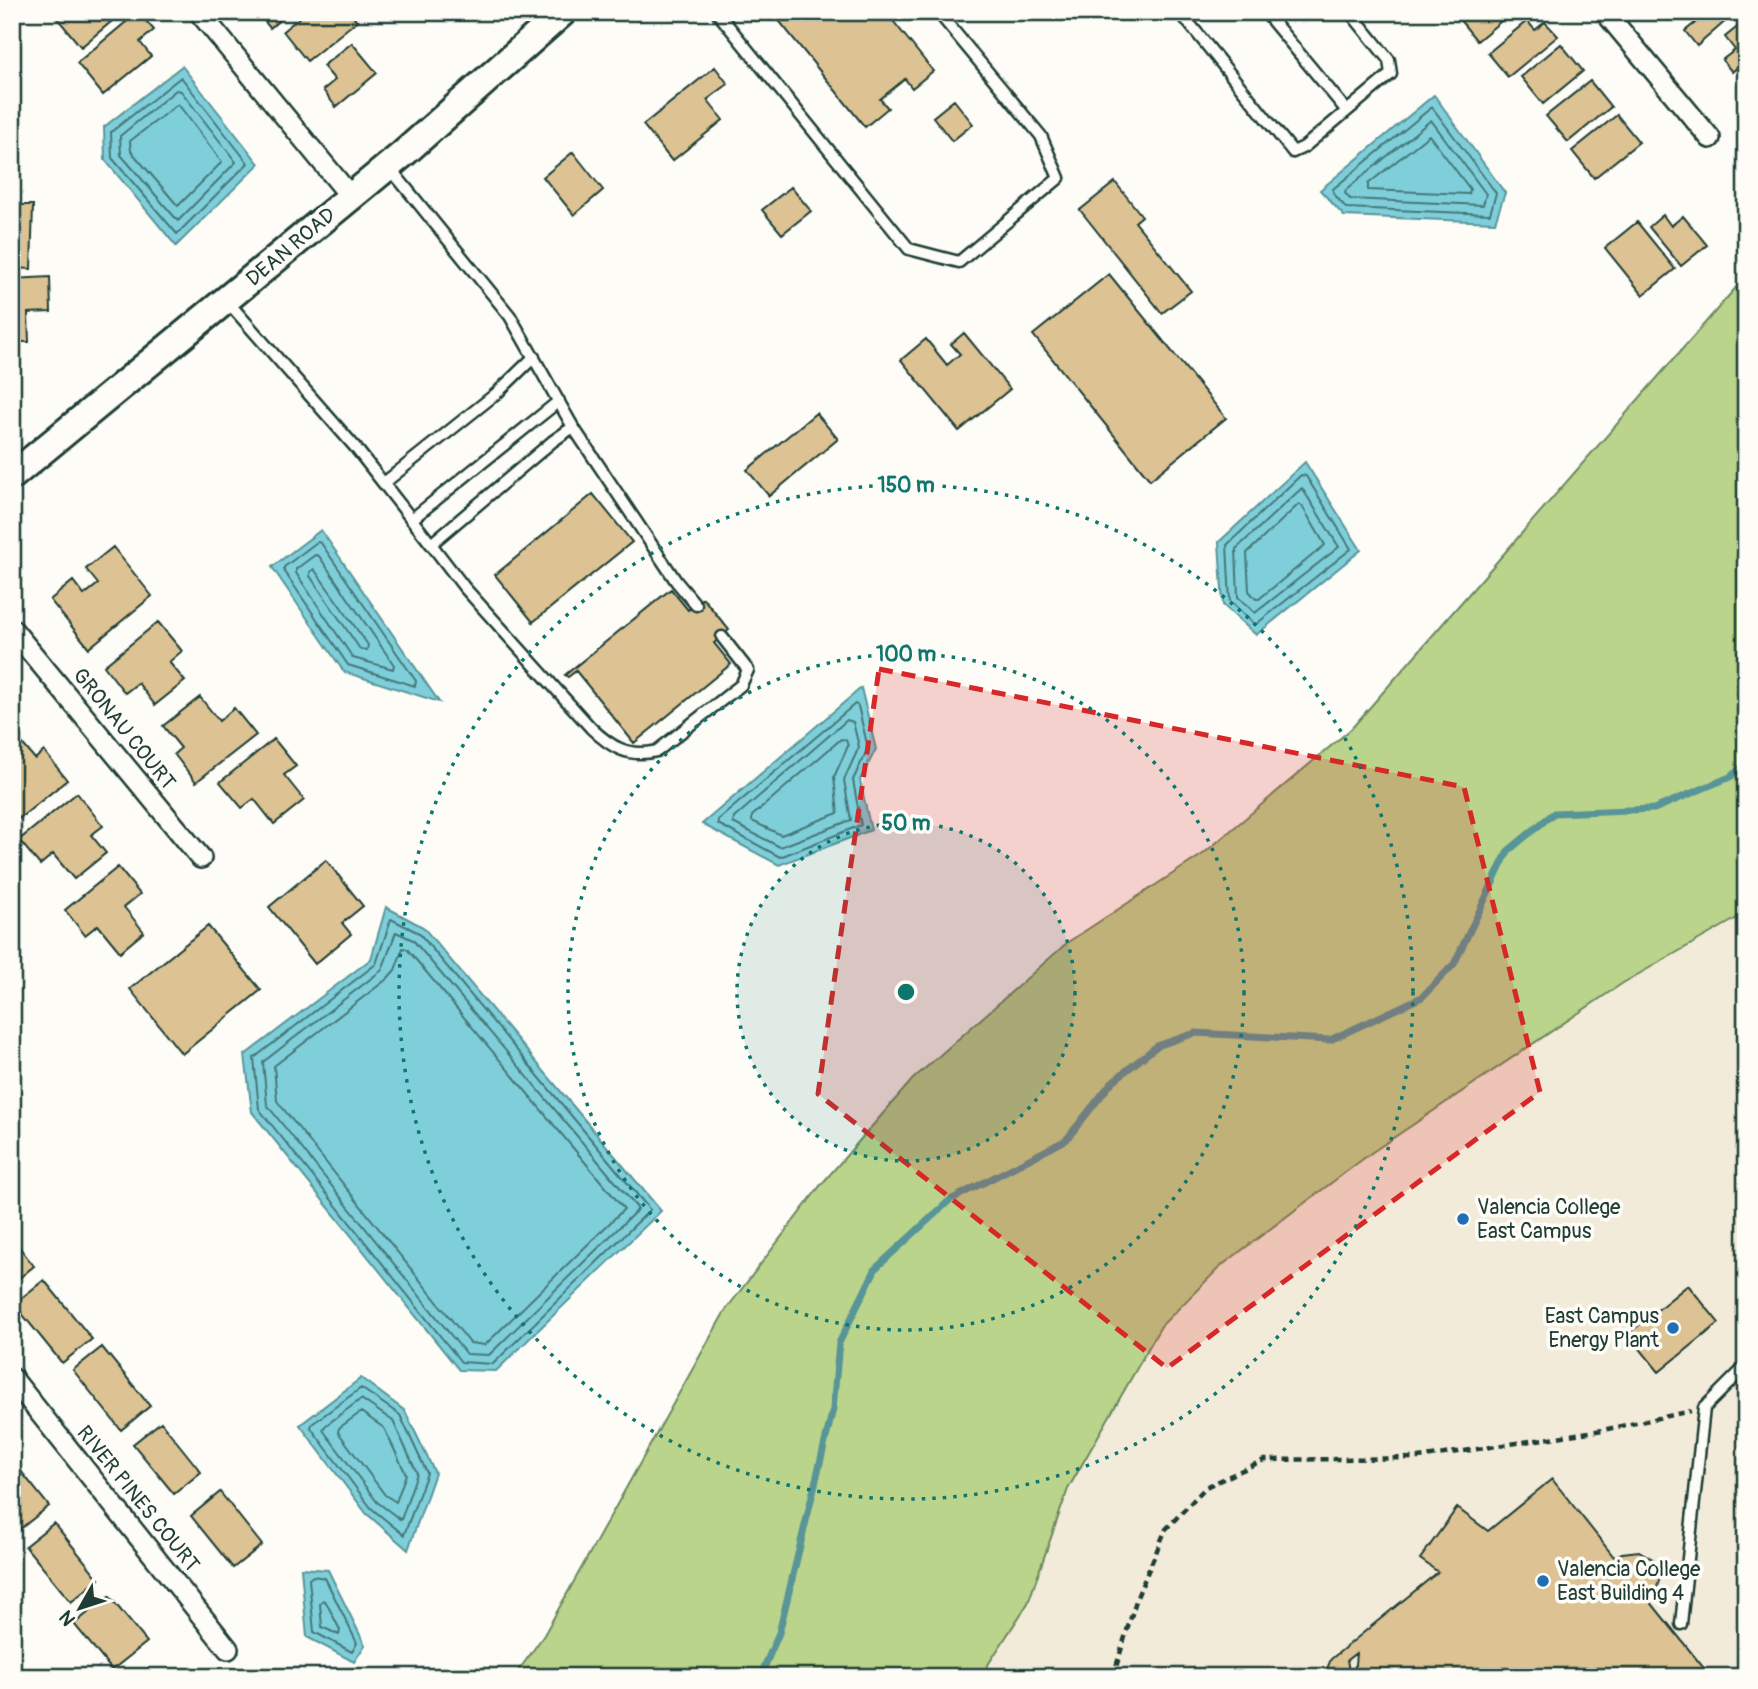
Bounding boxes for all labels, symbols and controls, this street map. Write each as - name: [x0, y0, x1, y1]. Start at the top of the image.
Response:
- street label: DEAN ROAD: [241, 202, 341, 292]
- text: 150 m: [877, 472, 935, 499]
- text: 100 m: [876, 641, 936, 668]
- street label: GRONAU COURT: [67, 663, 182, 796]
- text: 50 m: [882, 810, 931, 837]
- centre of rings: [894, 980, 918, 1004]
- place label: Valencia College East Campus: [1477, 1194, 1621, 1245]
- marker: Valencia College East Campus: [1455, 1211, 1471, 1227]
- place label: East Campus Energy Plant: [1545, 1303, 1660, 1354]
- marker: East Campus Energy Plant: [1665, 1320, 1681, 1336]
- street label: RIVER PINES COURT: [71, 1420, 206, 1578]
- place label: Valencia College East Building 4: [1557, 1556, 1701, 1607]
- marker: Valencia College East Building 4: [1535, 1573, 1551, 1589]
- north arrow: [46, 1574, 116, 1644]
- text: N: [54, 1605, 81, 1631]

